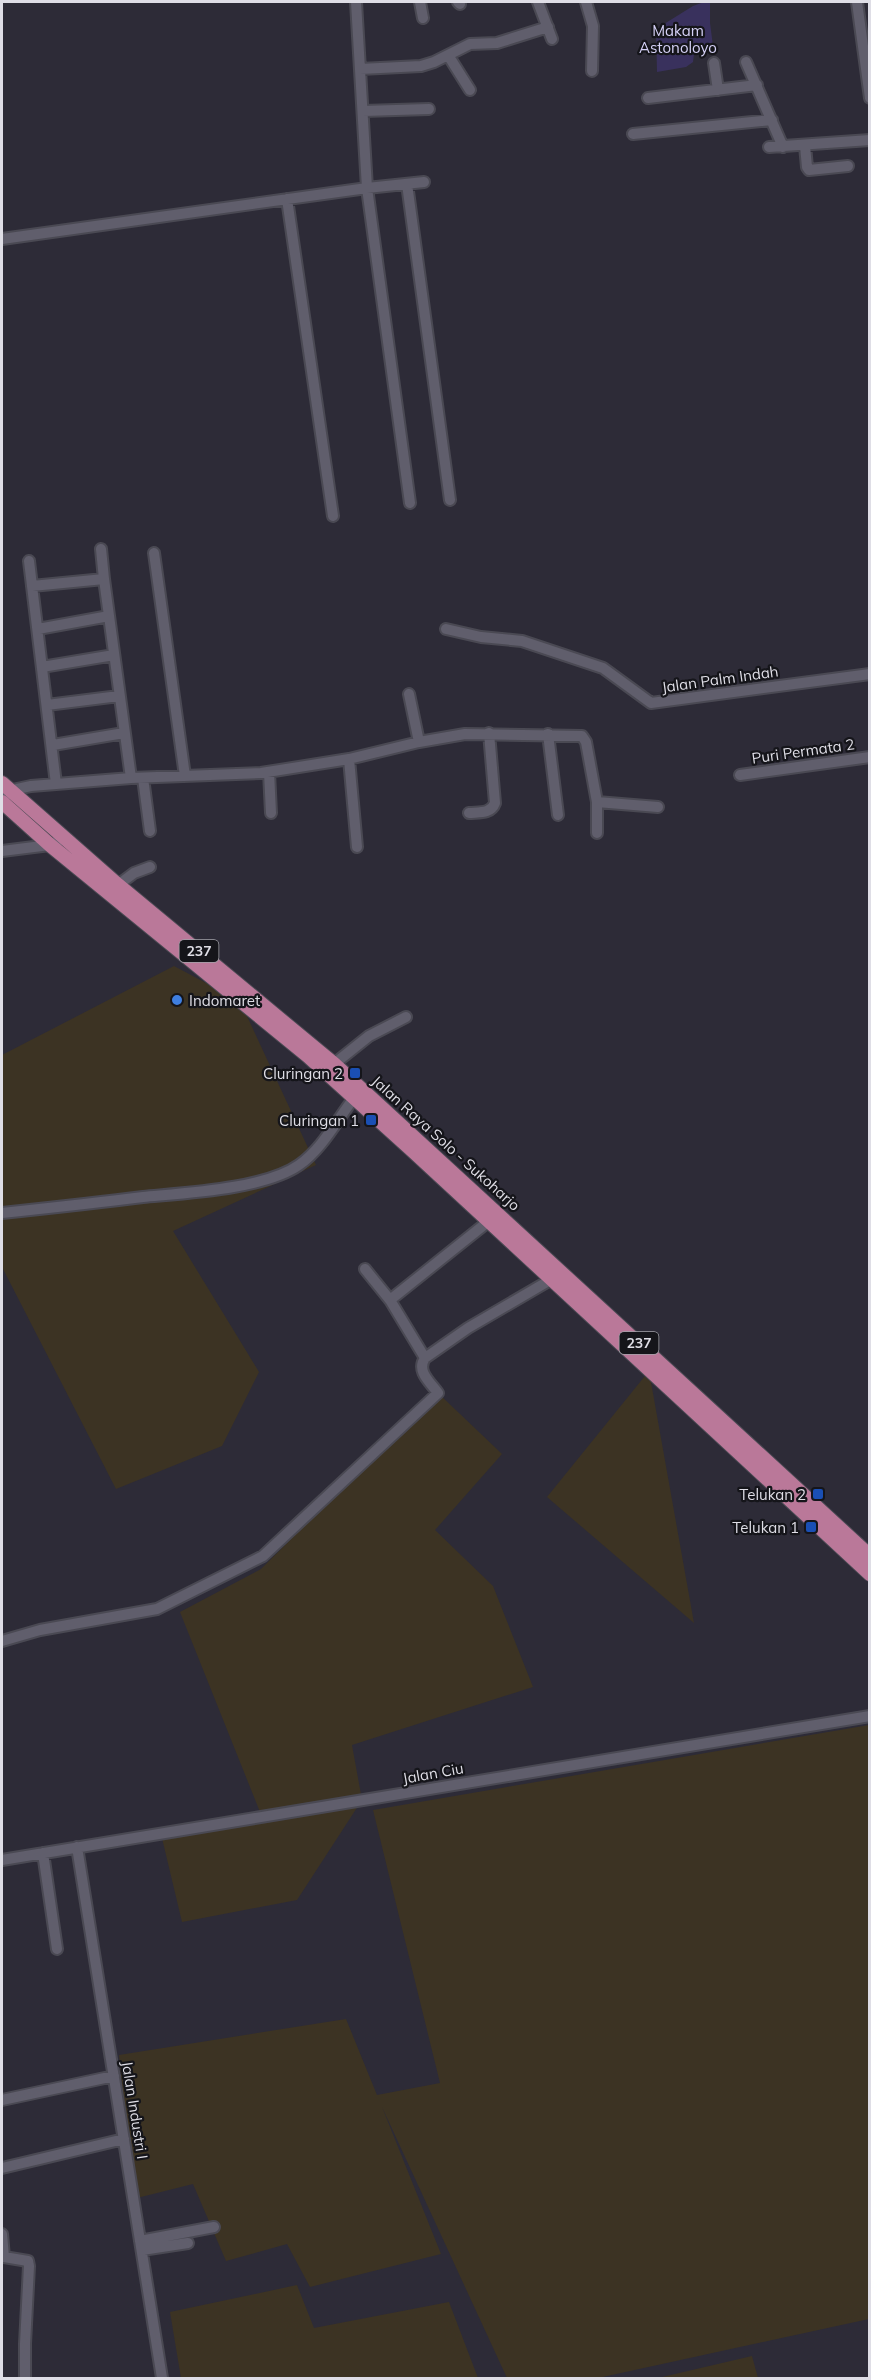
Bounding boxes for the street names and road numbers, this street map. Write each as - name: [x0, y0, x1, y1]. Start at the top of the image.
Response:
- street label: Jalan Palm Indah: [660, 661, 780, 697]
- street label: Puri Permata 2: [750, 734, 856, 768]
- road number: 237: [180, 940, 218, 962]
- street label: Jalan Raya Solo - Sukoharjo: [368, 1071, 524, 1215]
- road number: 237: [620, 1332, 658, 1354]
- street label: Jalan Ciu: [401, 1758, 465, 1788]
- street label: Jalan Industri I: [118, 2060, 152, 2160]

